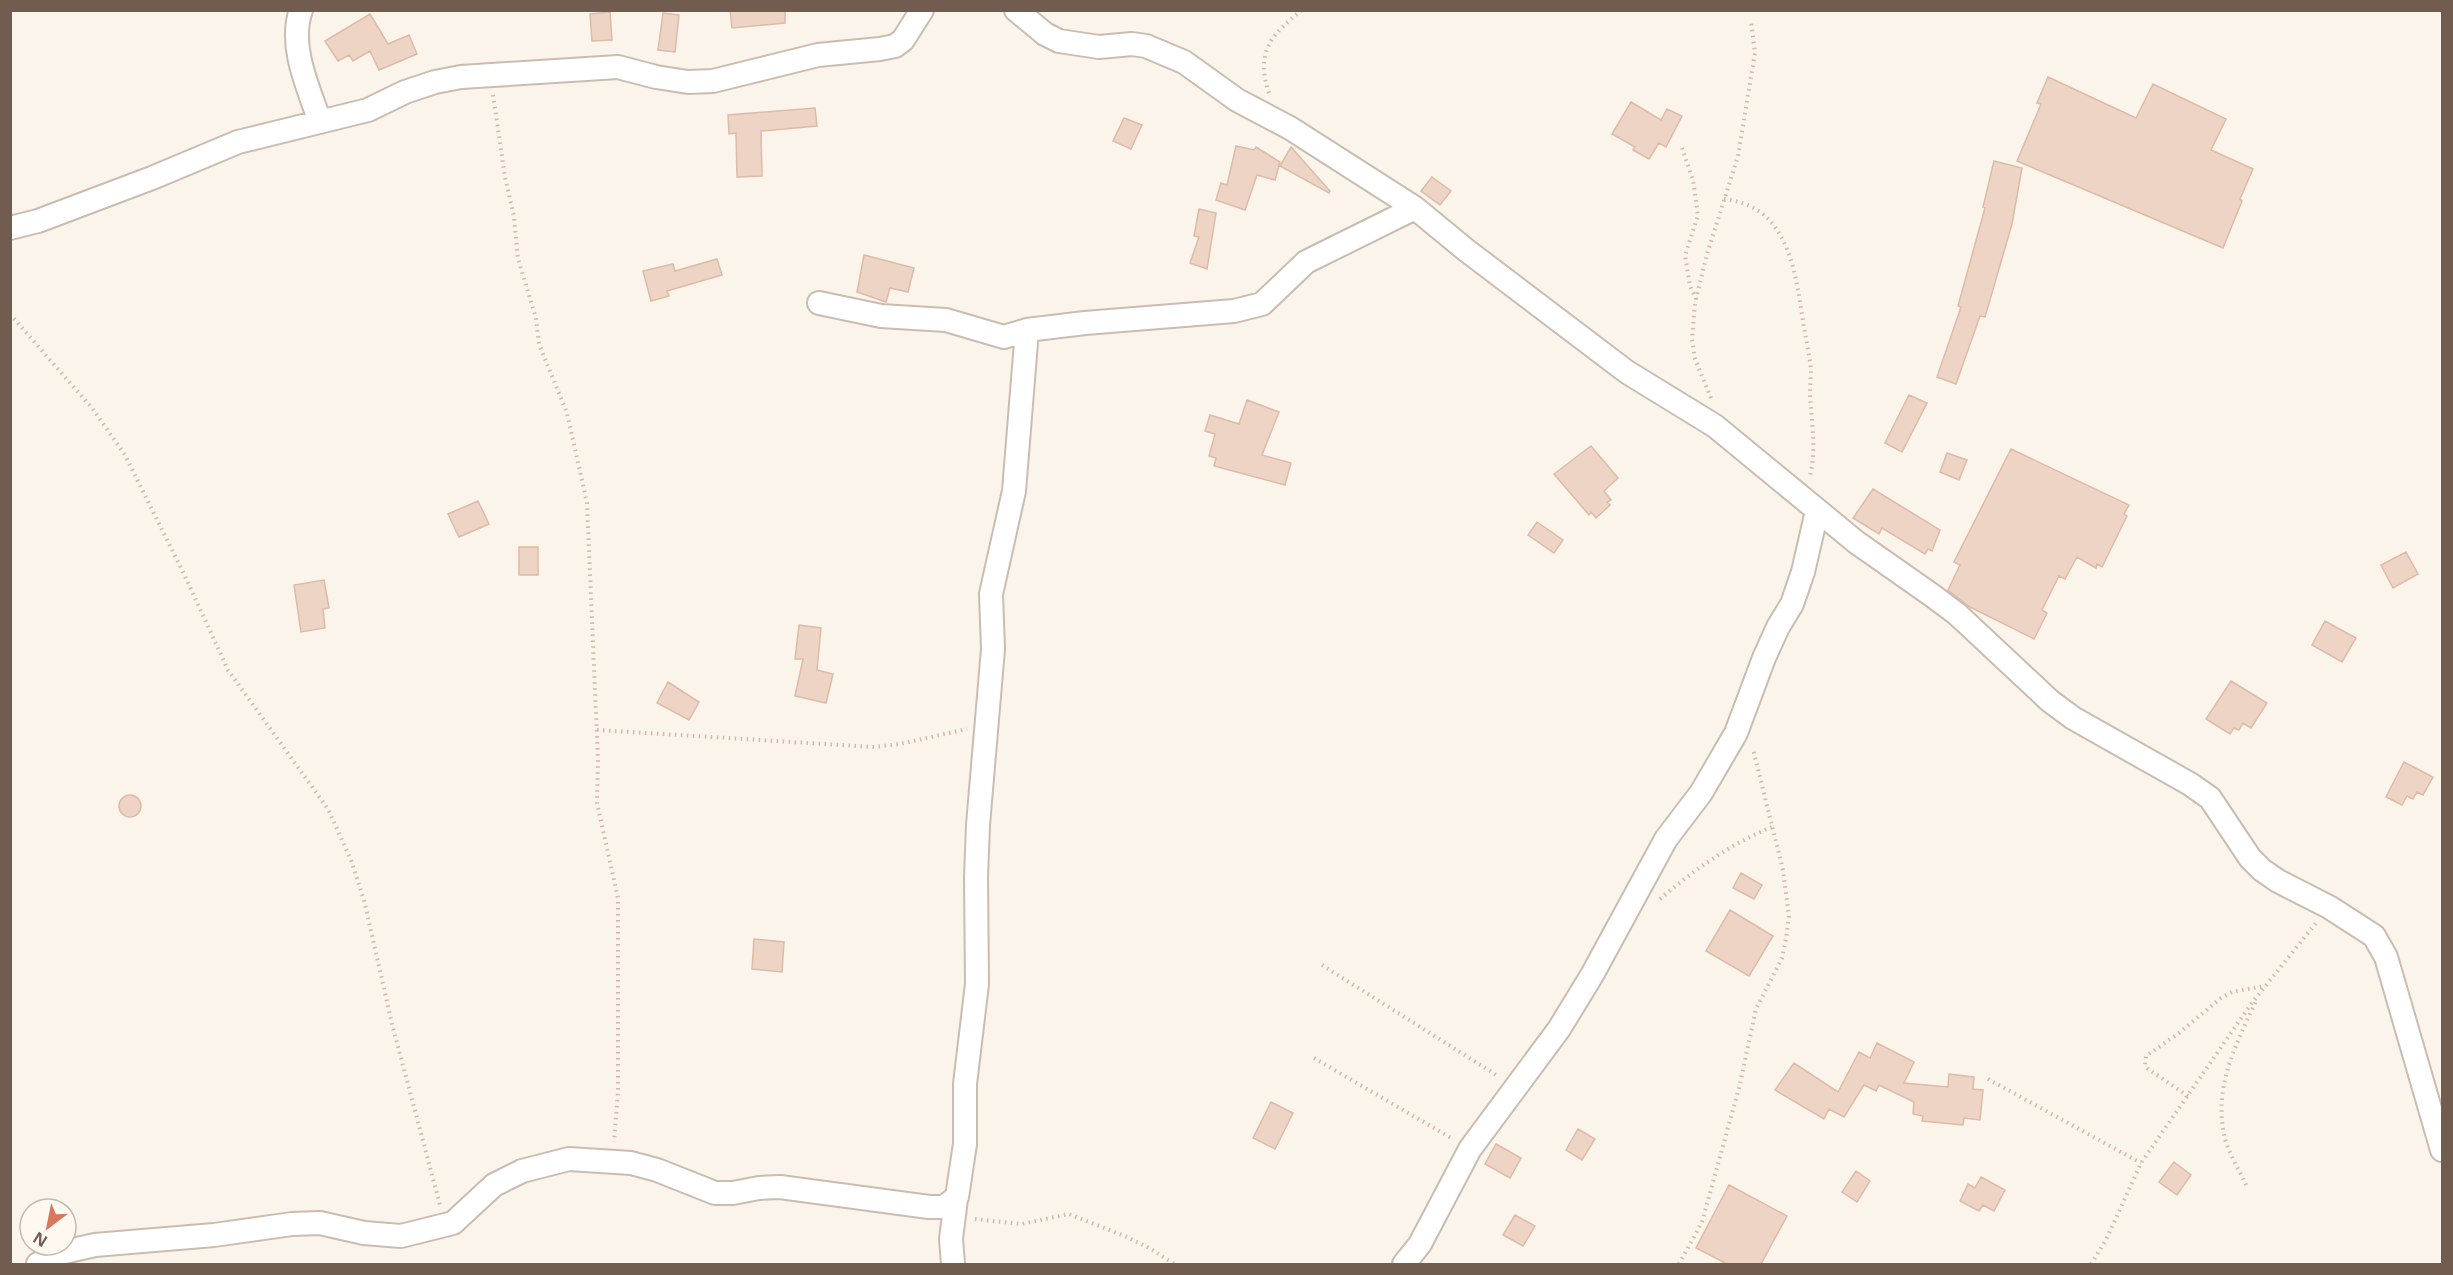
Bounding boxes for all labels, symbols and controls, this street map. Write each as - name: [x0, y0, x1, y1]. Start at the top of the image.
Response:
- north arrow: [18, 1197, 78, 1257]
- text: N: [29, 1227, 51, 1252]

